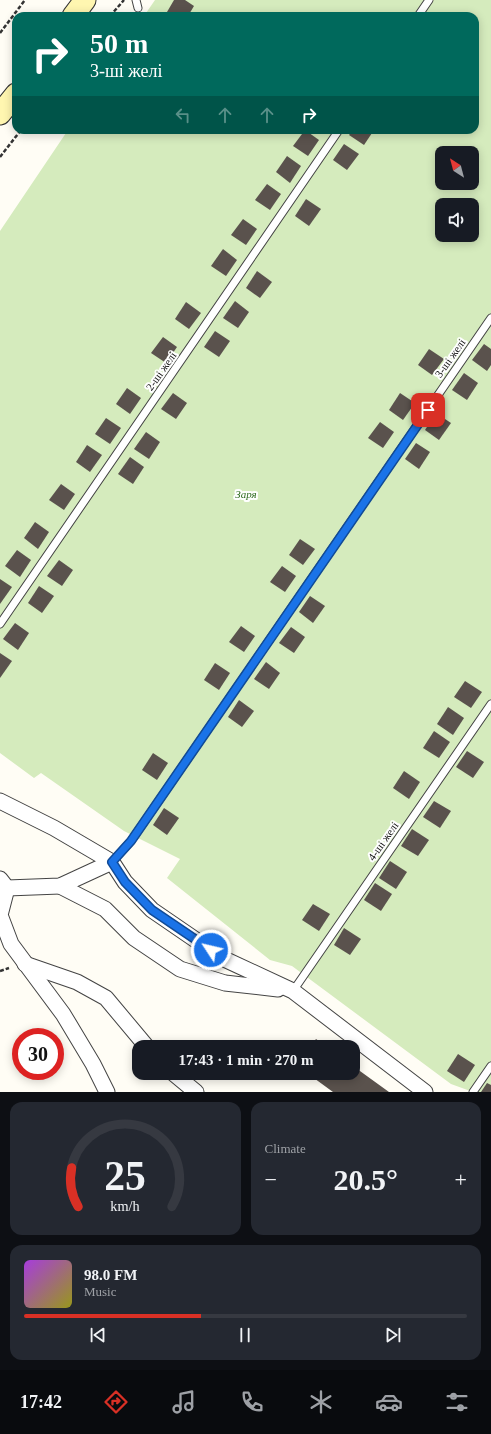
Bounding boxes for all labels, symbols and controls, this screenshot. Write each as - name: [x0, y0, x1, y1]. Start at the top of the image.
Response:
- icon: right: [24, 28, 76, 80]
- text: 50 m: [90, 28, 148, 59]
- text: 3-ші желі: [90, 61, 163, 81]
- icon: left: [172, 104, 194, 126]
- icon: ahead: [214, 104, 236, 126]
- icon: ahead: [256, 104, 278, 126]
- icon: right: [298, 104, 320, 126]
- north arrow: [435, 146, 479, 190]
- map controls: [435, 146, 479, 242]
- button: sound: [435, 198, 479, 242]
- street label: 3-ші желі: [432, 336, 468, 380]
- street label: 2-ші желі: [143, 349, 179, 393]
- pin: [411, 393, 445, 427]
- icon: arrive: [417, 399, 439, 421]
- park label: Заря: [235, 488, 257, 500]
- street label: 4-ші желі: [365, 819, 401, 863]
- position arrow: [190, 929, 232, 971]
- speed limit sign: 30: [12, 1028, 64, 1080]
- text: 17:43 · 1 min · 270 m: [179, 1052, 314, 1068]
- text: Climate: [265, 1141, 306, 1156]
- text: 25: [104, 1152, 146, 1198]
- text: 20.5°: [334, 1163, 398, 1196]
- text: −: [265, 1167, 277, 1192]
- text: +: [455, 1167, 467, 1192]
- text: km/h: [111, 1197, 140, 1213]
- text: 98.0 FM: [84, 1267, 137, 1283]
- text: Music: [84, 1284, 117, 1299]
- icon: previous: [87, 1324, 109, 1346]
- icon: pause: [234, 1324, 256, 1346]
- icon: next: [382, 1324, 404, 1346]
- icon: directions: [102, 1388, 130, 1416]
- icon: music: [170, 1388, 198, 1416]
- icon: phone: [238, 1388, 266, 1416]
- icon: climate: [307, 1388, 335, 1416]
- icon: car: [375, 1388, 403, 1416]
- icon: filters: [443, 1388, 471, 1416]
- text: 17:42: [20, 1392, 62, 1412]

